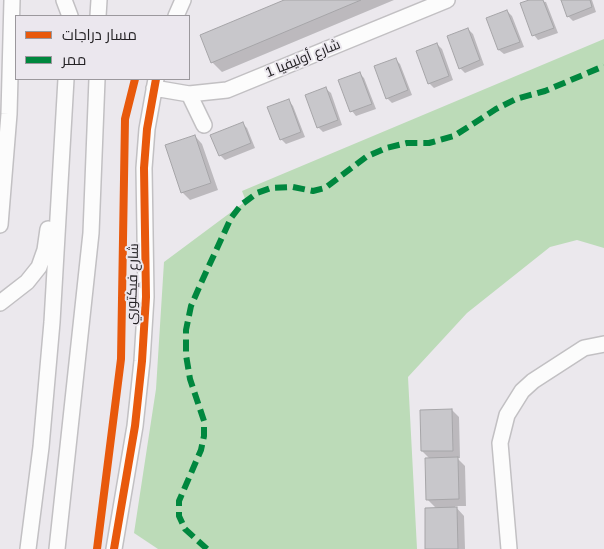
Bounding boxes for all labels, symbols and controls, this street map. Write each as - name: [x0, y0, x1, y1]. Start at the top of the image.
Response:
- legend: [15, 15, 190, 80]
- text: مسار دراجات: [62, 26, 137, 43]
- street label: شارع أوليفيا 1: [263, 36, 343, 82]
- text: ممر: [62, 51, 86, 68]
- street label: شارع فيكتوري: [123, 243, 143, 325]

